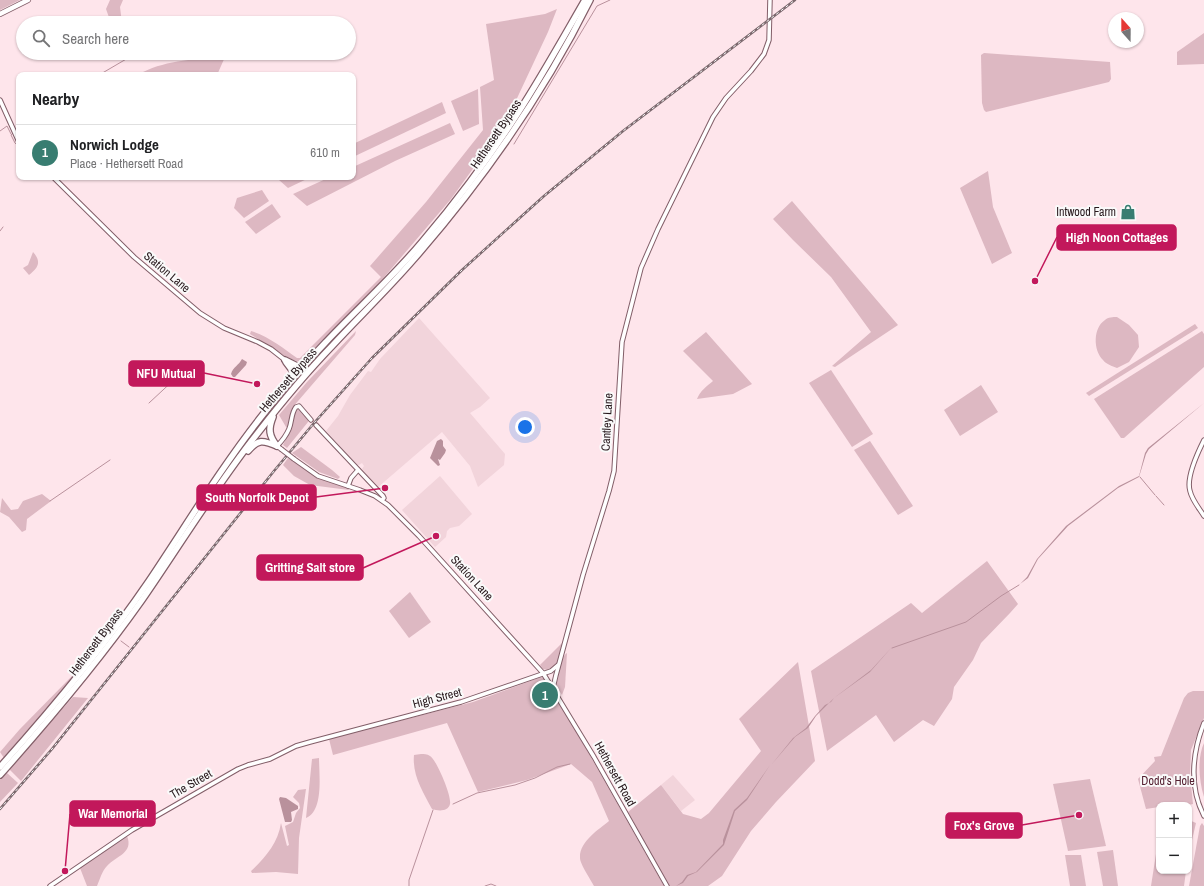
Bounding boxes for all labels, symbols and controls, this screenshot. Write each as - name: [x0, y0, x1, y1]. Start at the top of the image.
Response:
- north arrow: [1108, 12, 1144, 48]
- search box: [16, 16, 356, 60]
- icon: search: [30, 27, 52, 49]
- text: Search here: [62, 28, 129, 49]
- text: Nearby: [32, 87, 79, 110]
- street label: Hethersett Bypass: [467, 96, 525, 172]
- text: Norwich Lodge: [70, 134, 159, 155]
- text: 1: [42, 144, 48, 161]
- text: 610 m: [310, 144, 340, 161]
- text: Place · Hethersett Road: [70, 155, 183, 172]
- shop icon: Intwood Farm: [1119, 203, 1137, 221]
- place label: Intwood Farm: [1056, 204, 1116, 220]
- callout: High Noon Cottages: [1057, 225, 1176, 250]
- text: High Noon Cottages: [1066, 229, 1168, 246]
- street label: Station Lane: [140, 248, 194, 296]
- street label: Hethersett Bypass: [256, 344, 320, 416]
- callout: NFU Mutual: [129, 361, 204, 386]
- text: NFU Mutual: [136, 365, 196, 382]
- street label: Cantley Lane: [597, 393, 617, 451]
- your location: [515, 417, 535, 437]
- callout: South Norfolk Depot: [197, 485, 316, 510]
- text: South Norfolk Depot: [205, 489, 309, 506]
- street label: Station Lane: [447, 552, 497, 604]
- callout: Gritting Salt store: [257, 555, 363, 580]
- text: Gritting Salt store: [265, 559, 355, 576]
- street label: Hethersett Bypass: [65, 605, 127, 679]
- pin: 1: [532, 680, 558, 710]
- street label: High Street: [411, 684, 463, 712]
- street label: Hethersett Road: [591, 739, 639, 809]
- street label: The Street: [167, 765, 215, 802]
- park label: Dodd's Hole: [1141, 773, 1195, 789]
- callout: War Memorial: [70, 801, 155, 826]
- map controls: [1156, 802, 1192, 874]
- button: +: [1156, 802, 1192, 838]
- text: War Memorial: [78, 805, 148, 822]
- callout: Fox's Grove: [946, 813, 1022, 838]
- text: Fox's Grove: [954, 817, 1014, 834]
- button: −: [1156, 838, 1192, 874]

